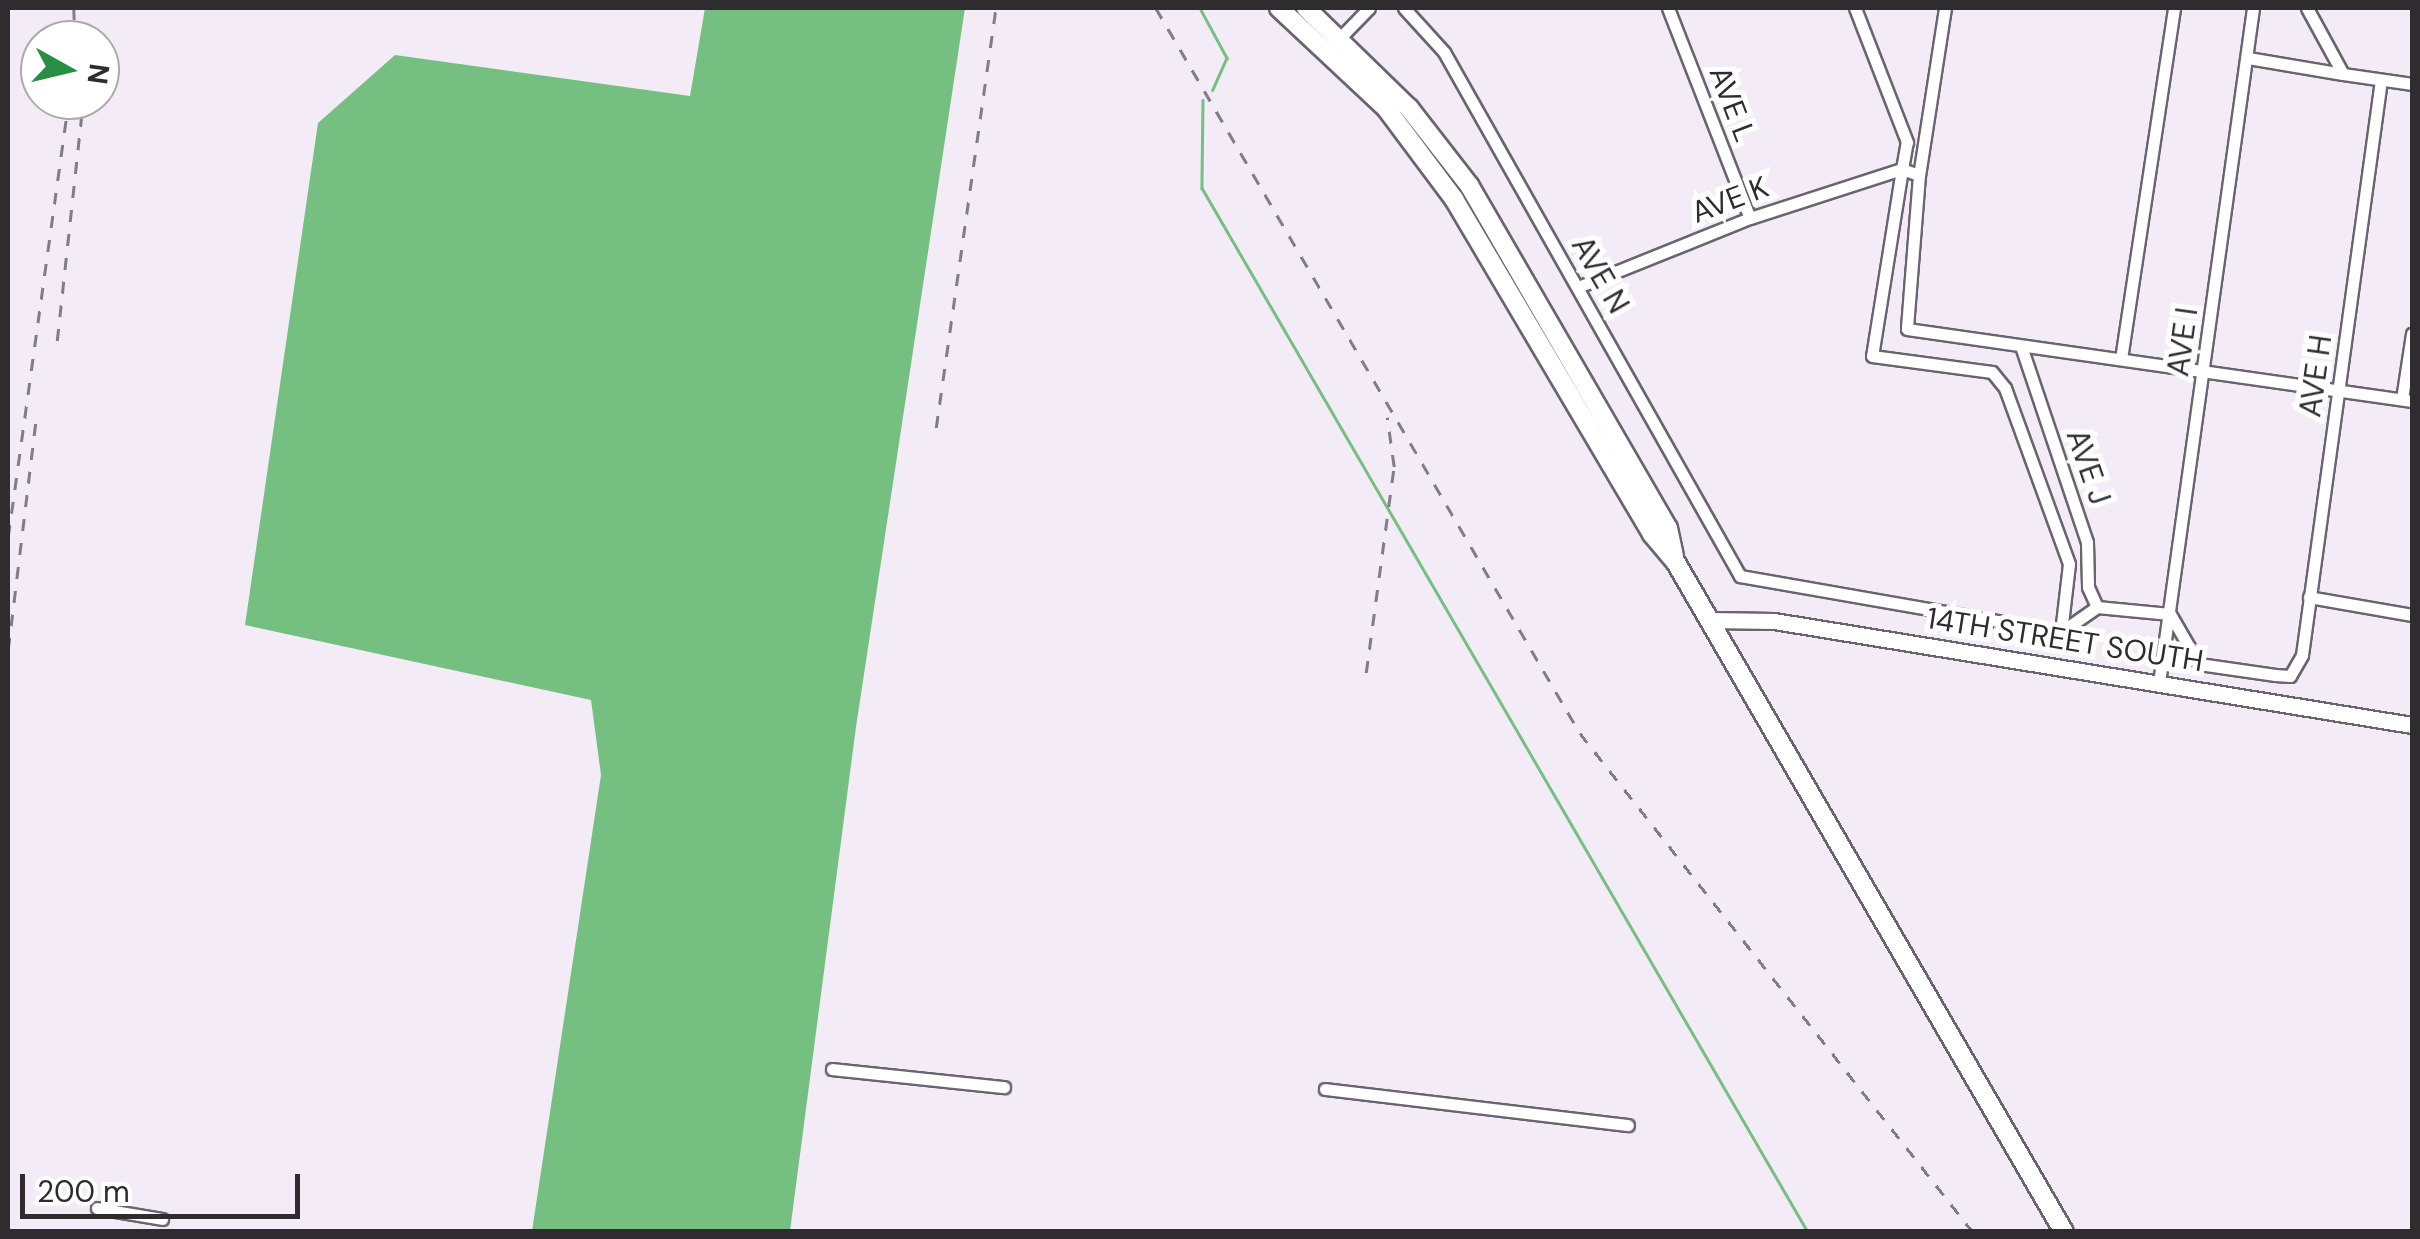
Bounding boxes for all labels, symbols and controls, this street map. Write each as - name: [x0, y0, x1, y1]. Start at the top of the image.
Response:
- north arrow: [20, 20, 120, 120]
- text: N: [78, 61, 118, 87]
- street label: AVE L: [1701, 61, 1763, 147]
- street label: AVE K: [1686, 169, 1774, 231]
- street label: AVE N: [1564, 230, 1636, 320]
- street label: AVE I: [2160, 305, 2206, 379]
- street label: AVE H: [2292, 333, 2340, 419]
- street label: AVE J: [2058, 425, 2118, 509]
- street label: 14TH STREET SOUTH: [1924, 600, 2206, 680]
- scale bar: [25, 1154, 305, 1216]
- text: 200 m: [37, 1172, 130, 1211]

